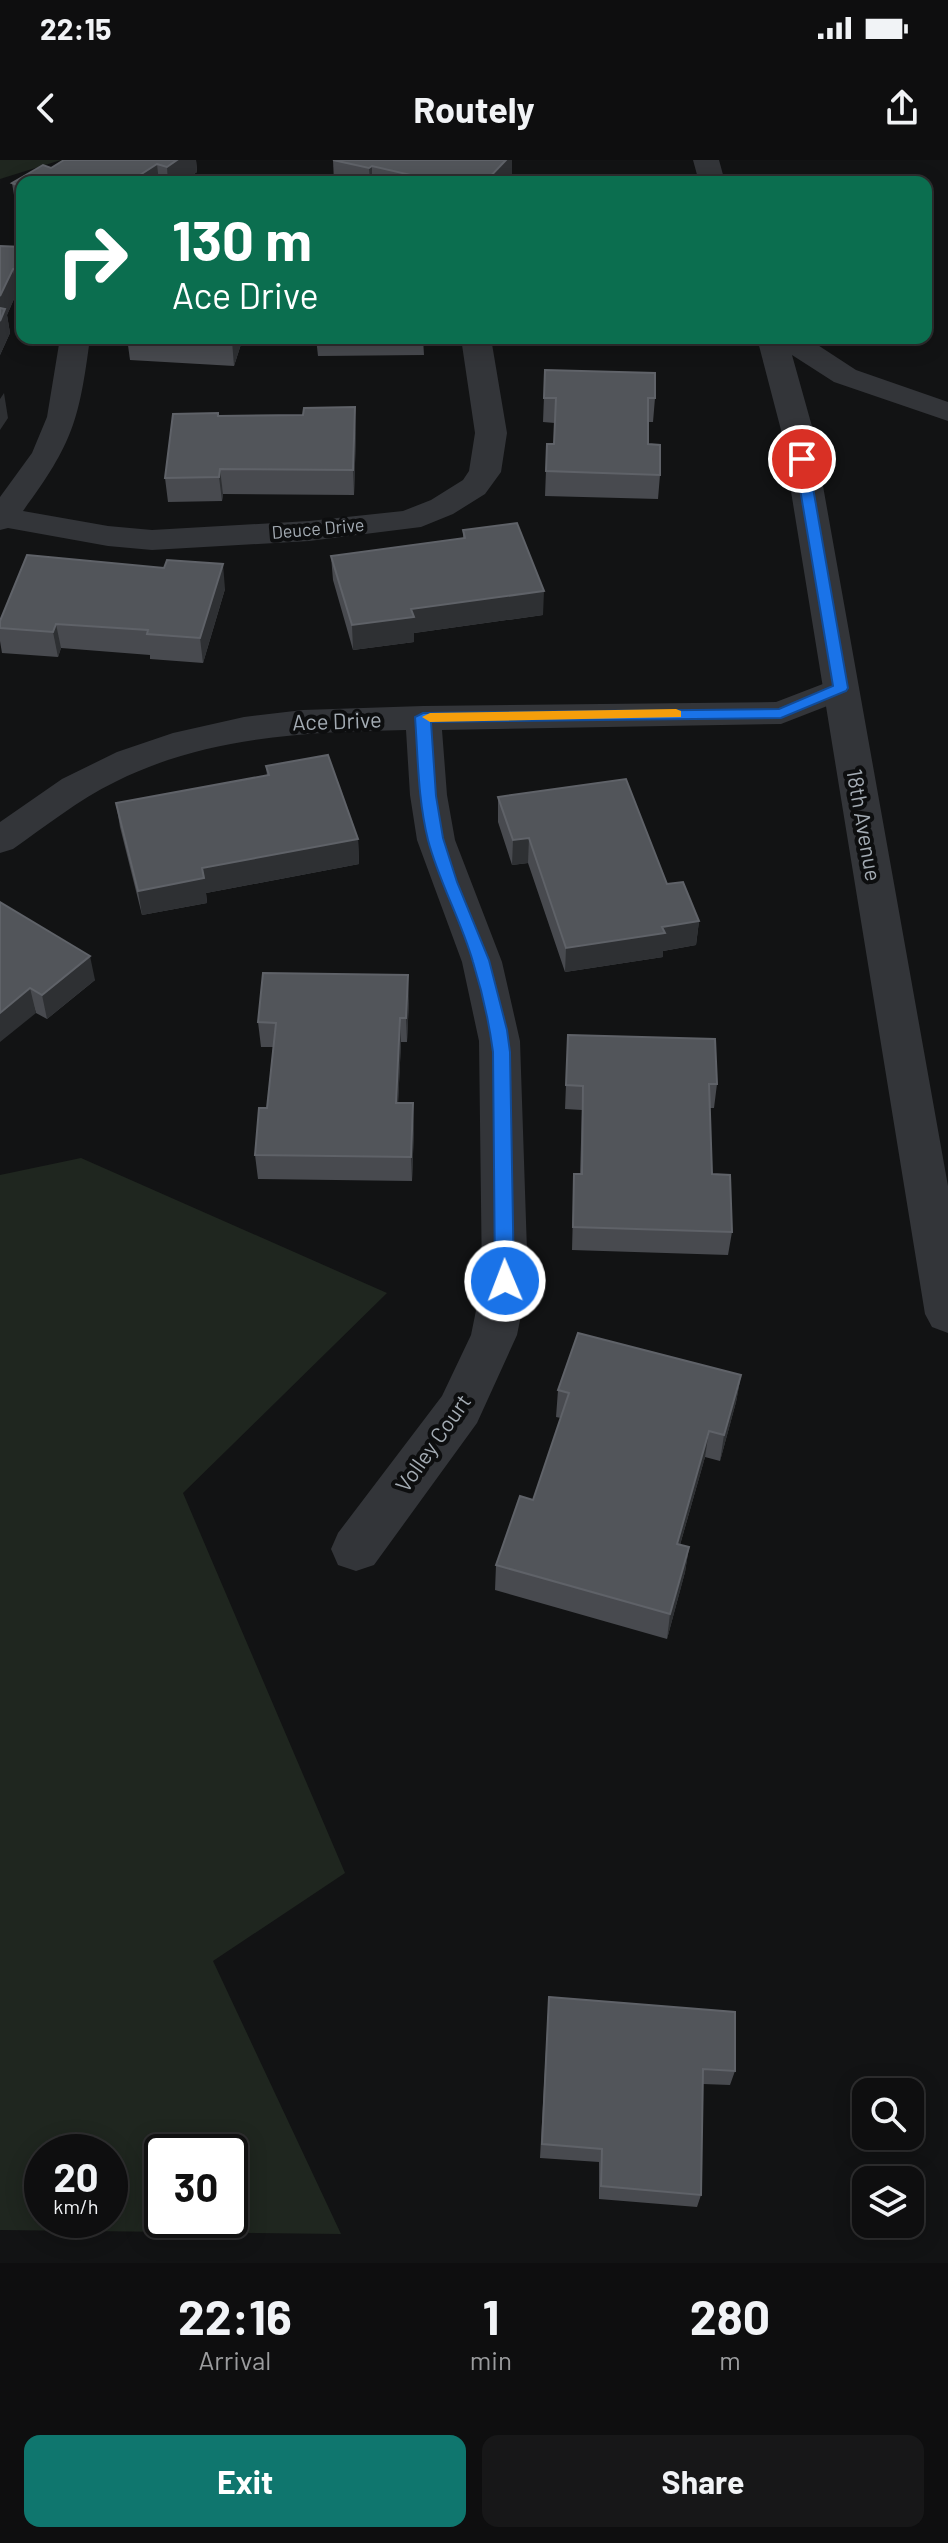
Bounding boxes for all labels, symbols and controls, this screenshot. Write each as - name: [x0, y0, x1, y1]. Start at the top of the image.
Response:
- text: 22:15: [40, 10, 111, 46]
- icon: back: [24, 86, 68, 130]
- icon: share: [880, 86, 924, 130]
- text: Routely: [413, 87, 535, 130]
- text: 130 m: [172, 205, 312, 272]
- icon: right: [40, 208, 144, 312]
- text: Ace Drive: [172, 273, 319, 316]
- pin: [768, 425, 836, 493]
- icon: arrive: [780, 437, 824, 481]
- street label: Deuce Drive: [271, 513, 365, 543]
- street label: Ace Drive: [292, 705, 382, 735]
- street label: 18th Avenue: [842, 767, 888, 883]
- position arrow: [463, 1239, 547, 1323]
- street label: Volley Court: [389, 1389, 475, 1496]
- map controls: [852, 2078, 924, 2238]
- button: search: [852, 2078, 924, 2150]
- speed limit sign: 30: [144, 2134, 248, 2238]
- text: 20: [53, 2152, 99, 2200]
- button: layers: [852, 2166, 924, 2238]
- text: km/h: [53, 2194, 99, 2218]
- text: 22:16: [178, 2287, 292, 2345]
- text: 1: [482, 2287, 499, 2345]
- text: 280: [690, 2287, 770, 2345]
- text: Arrival: [199, 2344, 271, 2375]
- text: min: [470, 2344, 512, 2375]
- text: m: [719, 2344, 741, 2375]
- button: Exit: [24, 2435, 466, 2527]
- button: Share: [482, 2435, 924, 2527]

